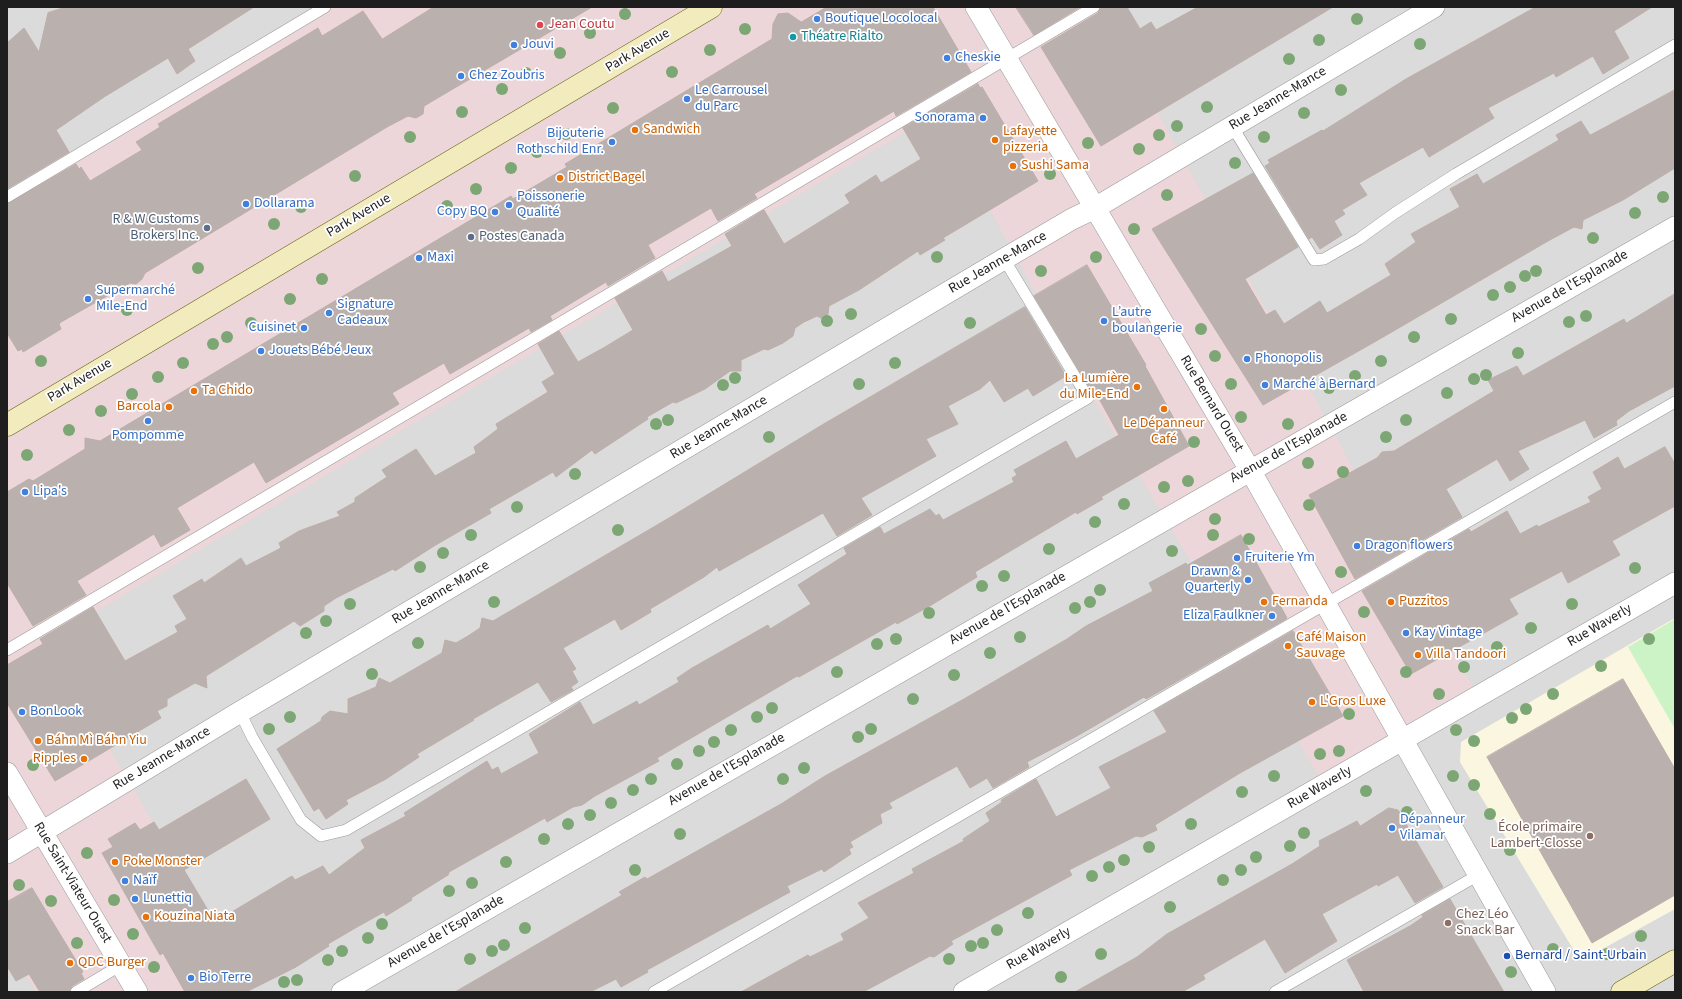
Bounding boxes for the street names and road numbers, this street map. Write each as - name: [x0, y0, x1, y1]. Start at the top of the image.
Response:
- street label: Park Avenue: [603, 25, 673, 77]
- street label: Rue Jeanne-Mance: [1226, 63, 1330, 135]
- street label: Park Avenue: [324, 190, 394, 242]
- street label: Rue Jeanne-Mance: [946, 228, 1050, 298]
- street label: Avenue de l'Esplanade: [1509, 247, 1631, 327]
- street label: Rue Bernard Ouest: [1176, 353, 1246, 455]
- street label: Park Avenue: [45, 355, 115, 407]
- street label: Rue Jeanne-Mance: [667, 392, 771, 464]
- street label: Avenue de l'Esplanade: [1227, 409, 1351, 487]
- street label: Rue Jeanne-Mance: [389, 557, 493, 629]
- street label: Avenue de l'Esplanade: [947, 569, 1069, 649]
- street label: Rue Waverly: [1565, 601, 1635, 651]
- street label: Rue Jeanne-Mance: [110, 723, 214, 795]
- street label: Avenue de l'Esplanade: [666, 730, 788, 810]
- street label: Rue Waverly: [1285, 763, 1355, 813]
- street label: Rue Saint-Viateur Ouest: [29, 820, 115, 946]
- street label: Avenue de l'Esplanade: [385, 892, 507, 972]
- street label: Rue Waverly: [1004, 924, 1074, 974]

